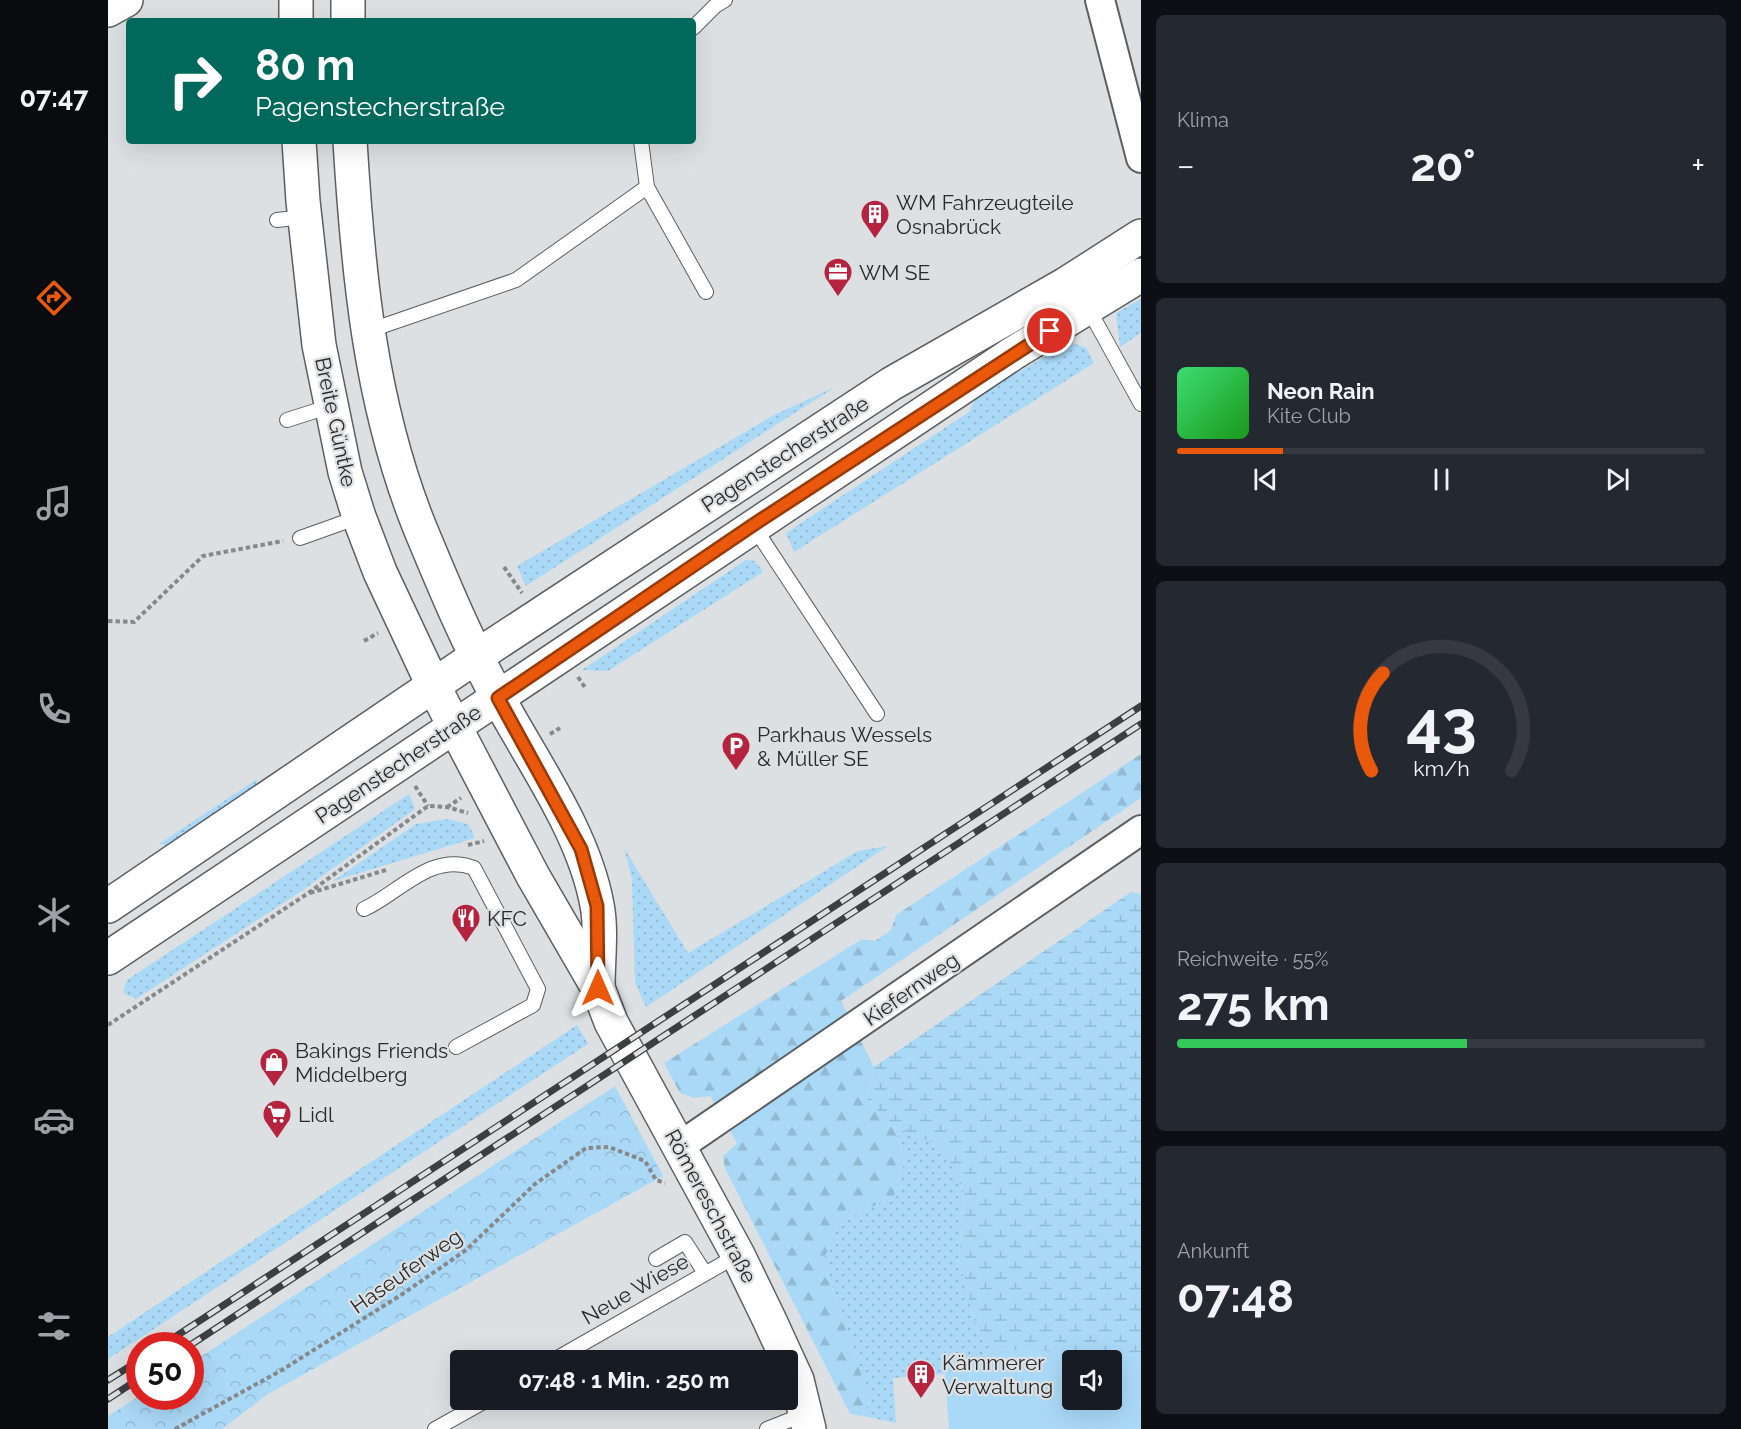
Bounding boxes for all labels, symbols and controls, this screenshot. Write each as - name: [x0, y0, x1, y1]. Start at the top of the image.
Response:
- text: 80 m: [255, 41, 355, 90]
- icon: right: [156, 42, 234, 120]
- text: 07:47: [20, 82, 88, 113]
- text: Pagenstecherstraße: [255, 91, 505, 122]
- text: Klima: [1177, 108, 1229, 132]
- text: 20°: [1410, 139, 1476, 192]
- text: −: [1177, 146, 1195, 185]
- text: +: [1691, 146, 1705, 185]
- place label: WM Fahrzeugteile Osnabrück: [896, 190, 1073, 239]
- building icon: WM Fahrzeugteile Osnabrück: [859, 198, 891, 240]
- office icon: WM SE: [822, 256, 854, 298]
- place label: WM SE: [859, 260, 930, 285]
- icon: directions: [33, 277, 75, 319]
- pin: [1024, 305, 1075, 356]
- icon: arrive: [1033, 314, 1066, 347]
- street label: Breite Güntke: [310, 355, 362, 489]
- text: Neon Rain: [1267, 378, 1375, 404]
- street label: Pagenstecherstraße: [697, 391, 873, 517]
- text: Kite Club: [1267, 404, 1351, 428]
- icon: previous: [1249, 463, 1282, 496]
- icon: pause: [1425, 463, 1458, 496]
- icon: next: [1601, 463, 1634, 496]
- icon: music: [33, 482, 75, 524]
- text: 43: [1406, 687, 1476, 761]
- icon: phone: [33, 688, 75, 730]
- street label: Pagenstecherstraße: [310, 699, 486, 829]
- place label: Parkhaus Wessels & Müller SE: [757, 722, 932, 771]
- parking icon: Parkhaus Wessels & Müller SE: [720, 730, 752, 772]
- text: km/h: [1413, 757, 1469, 782]
- icon: climate: [33, 894, 75, 936]
- restaurant icon: KFC: [450, 902, 482, 944]
- place label: KFC: [487, 906, 527, 931]
- street label: Kiefernweg: [859, 947, 963, 1031]
- text: Reichweite · 55%: [1177, 947, 1329, 971]
- position arrow: [566, 956, 630, 1020]
- text: 275 km: [1177, 978, 1330, 1031]
- place label: Bakings Friends Middelberg: [295, 1038, 448, 1087]
- shop icon: Bakings Friends Middelberg: [258, 1046, 290, 1088]
- supermarket icon: Lidl: [261, 1098, 293, 1140]
- icon: car: [33, 1099, 75, 1141]
- place label: Lidl: [298, 1102, 334, 1127]
- street label: Römereschstraße: [660, 1125, 762, 1287]
- street label: Haseuferweg: [346, 1223, 466, 1319]
- text: Ankunft: [1177, 1239, 1250, 1263]
- street label: Neue Wiese: [577, 1248, 693, 1330]
- text: 07:48: [1177, 1270, 1294, 1323]
- icon: filters: [33, 1305, 75, 1347]
- speed limit sign: 50: [126, 1332, 204, 1410]
- place label: Kämmerer Verwaltung: [942, 1350, 1053, 1399]
- map controls: [1062, 1350, 1122, 1410]
- button: sound: [1062, 1350, 1122, 1410]
- building icon: Kämmerer Verwaltung: [905, 1358, 937, 1400]
- text: 07:48 · 1 Min. · 250 m: [518, 1367, 730, 1393]

